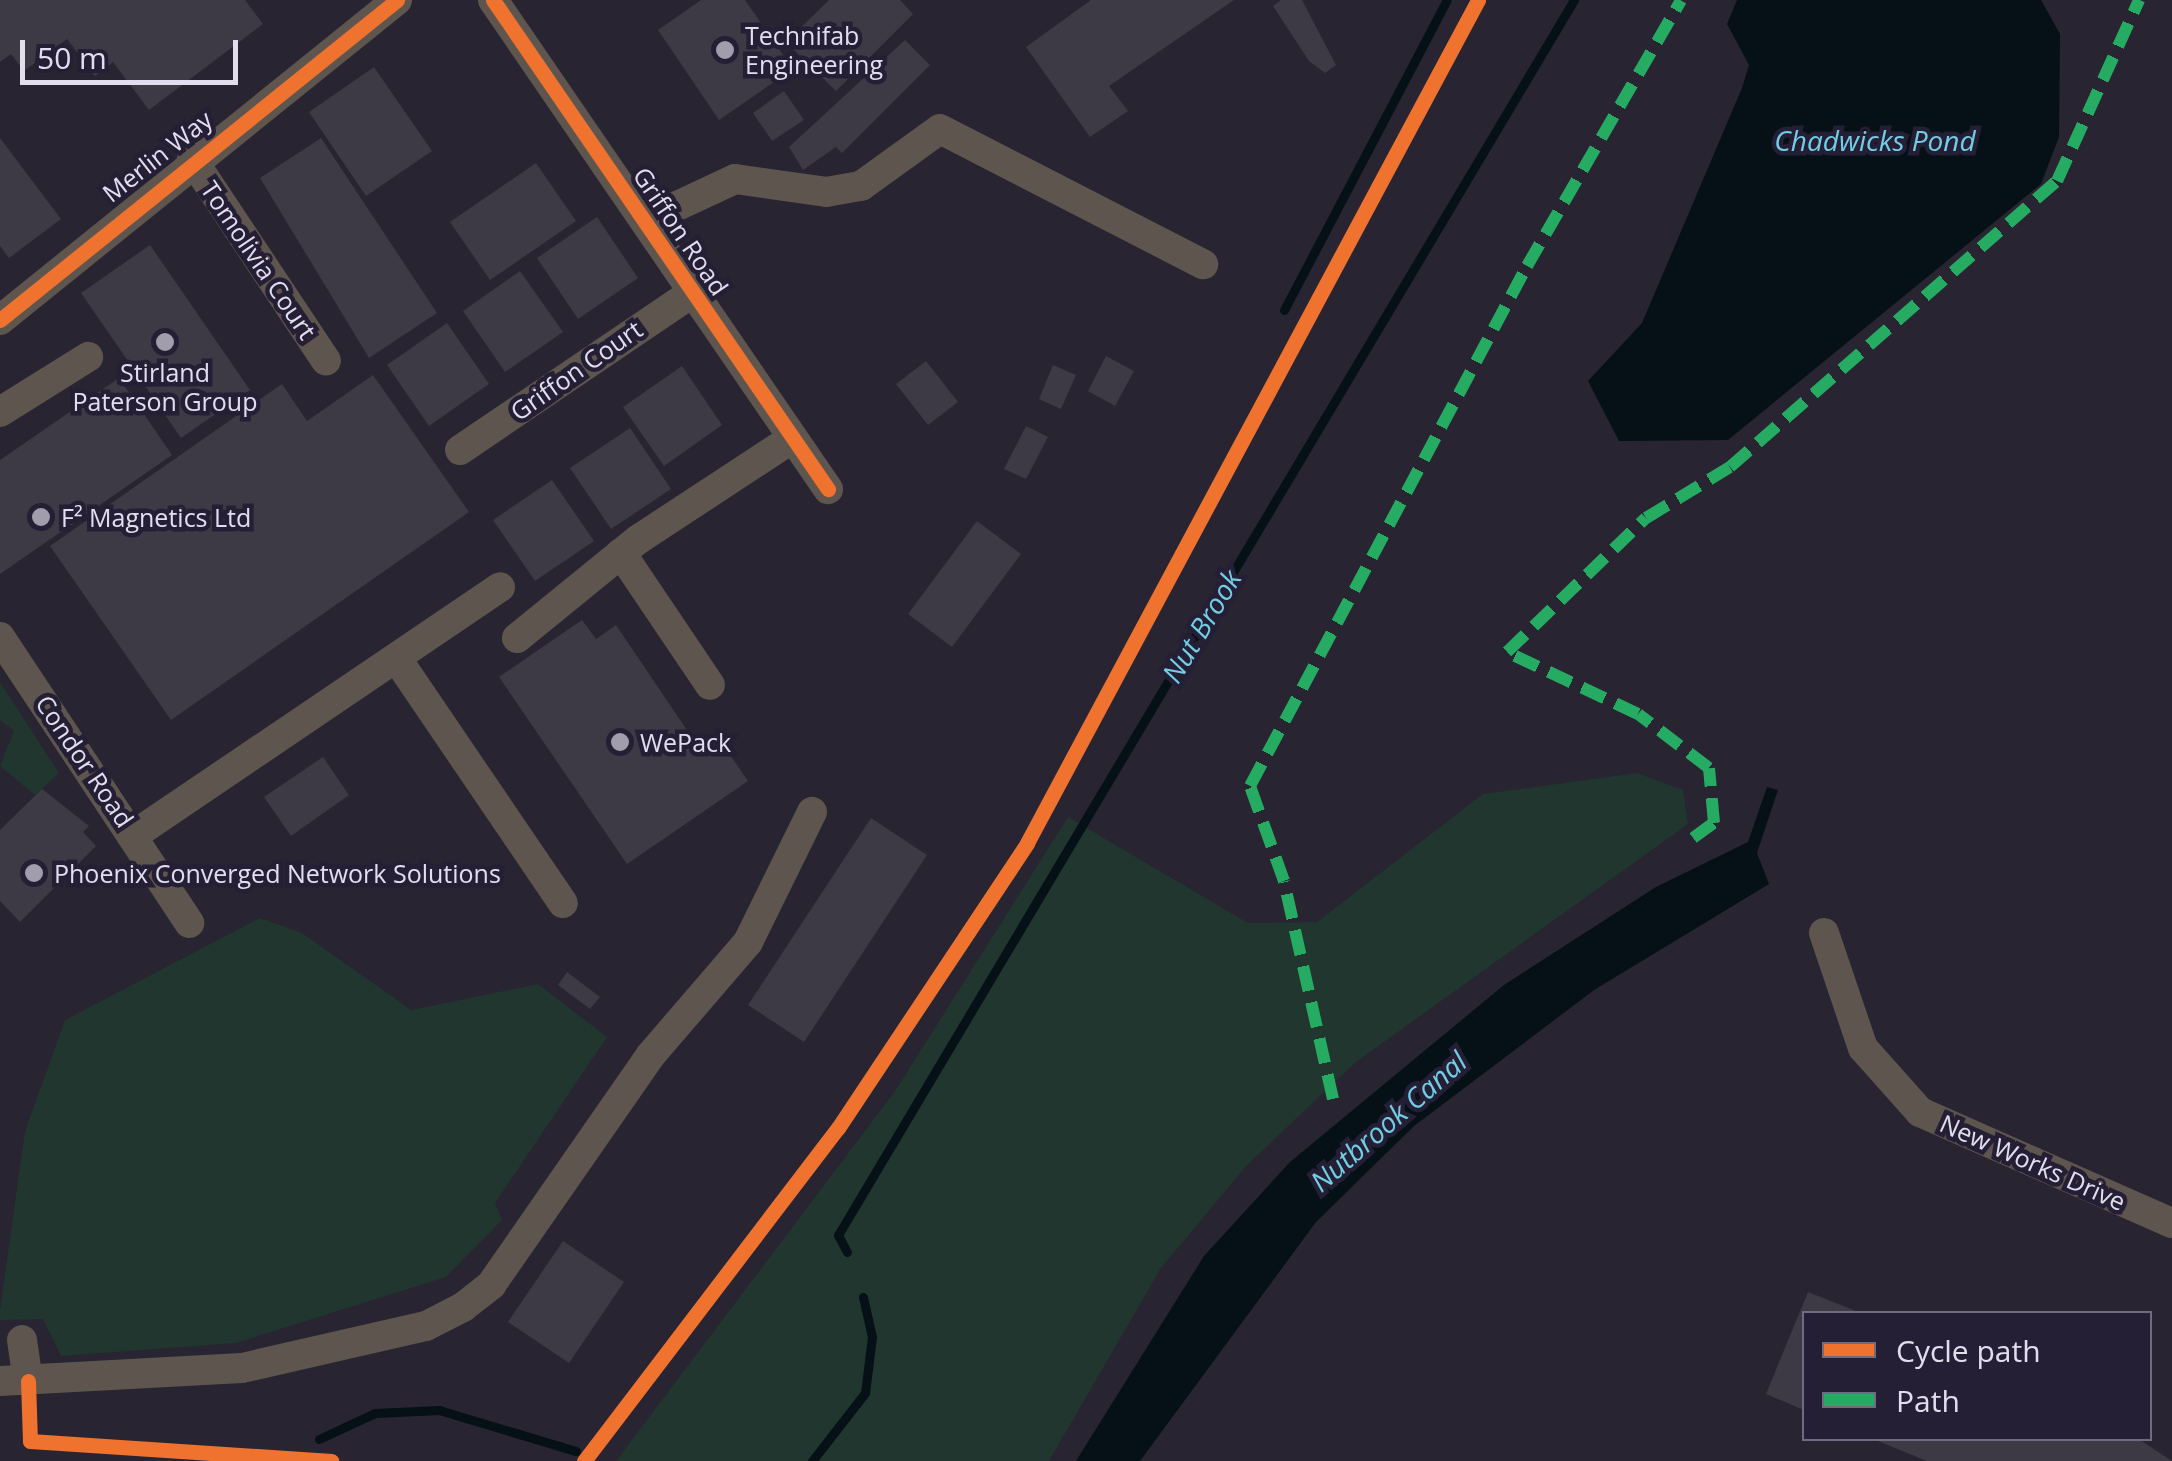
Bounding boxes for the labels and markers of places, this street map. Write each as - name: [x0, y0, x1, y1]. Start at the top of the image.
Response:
- place label: Technifab Engineering: [745, 21, 883, 80]
- marker: Technifab Engineering: [714, 39, 736, 61]
- marker: Stirland Paterson Group: [154, 331, 176, 353]
- place label: Stirland Paterson Group: [73, 358, 257, 417]
- place label: F² Magnetics Ltd: [61, 502, 251, 532]
- marker: F² Magnetics Ltd: [30, 506, 52, 528]
- place label: WePack: [640, 727, 731, 757]
- marker: WePack: [609, 731, 631, 753]
- place label: Phoenix Converged Network Solutions: [54, 858, 501, 888]
- marker: Phoenix Converged Network Solutions: [23, 862, 45, 884]

